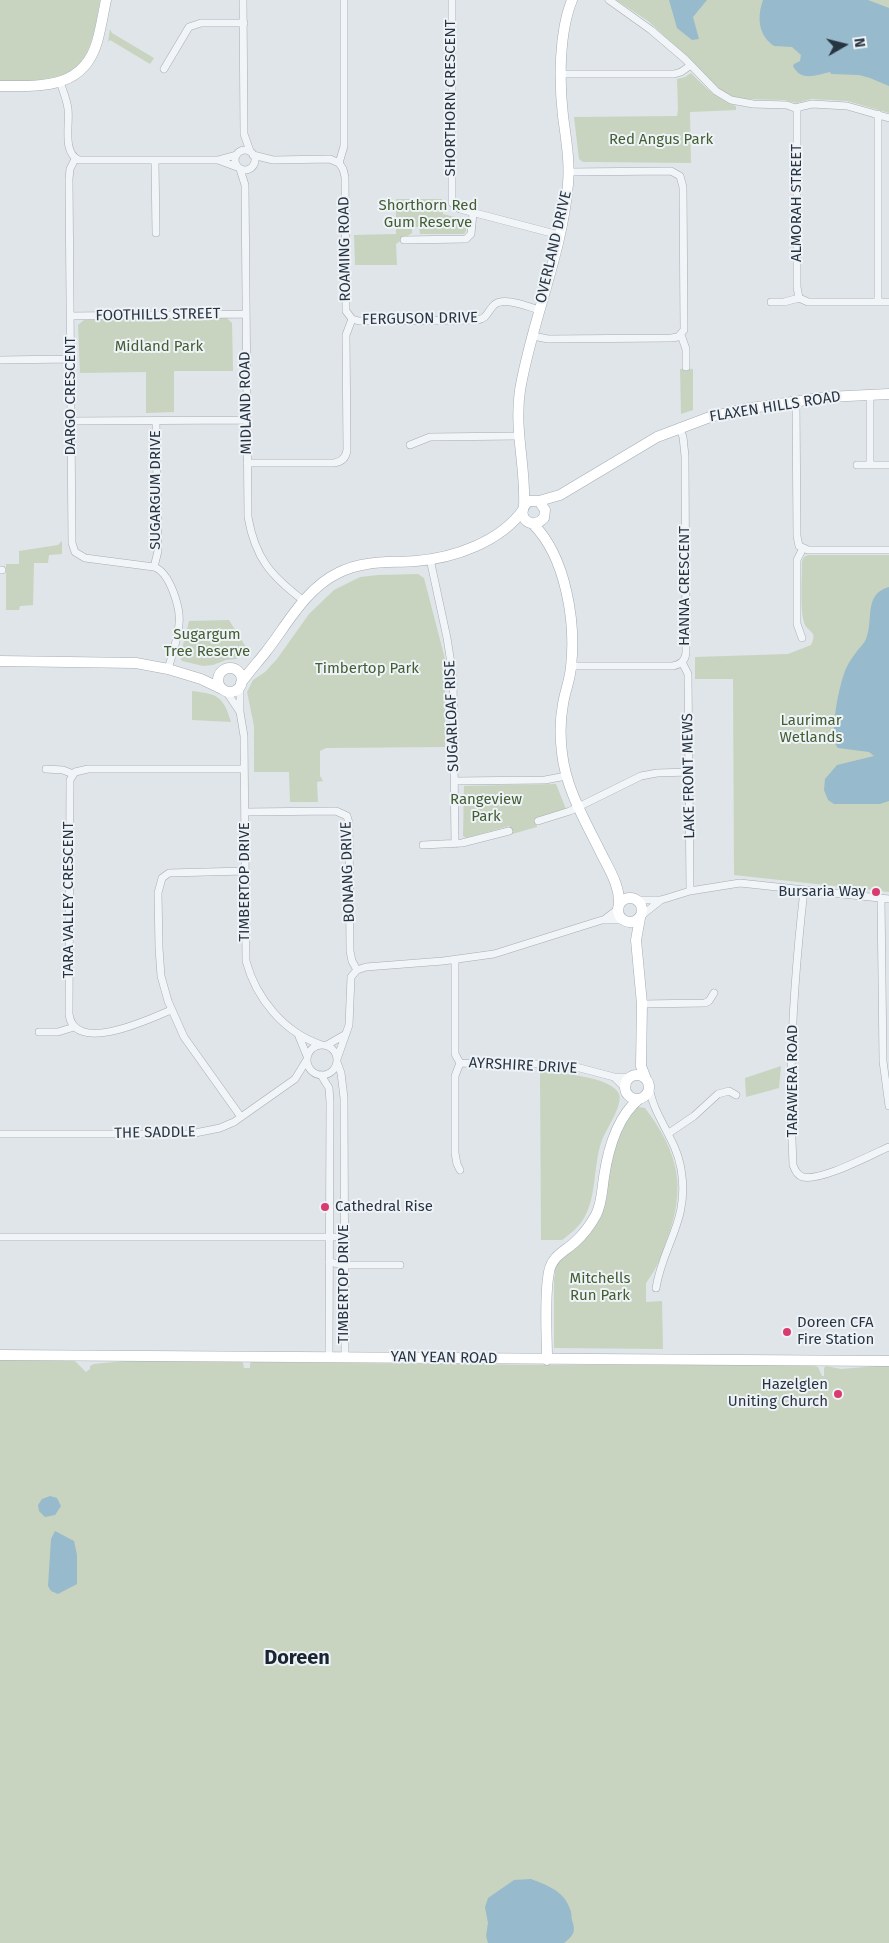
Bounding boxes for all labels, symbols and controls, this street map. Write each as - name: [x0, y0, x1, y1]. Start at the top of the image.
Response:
- street label: SHORTHORN CRESCENT: [442, 19, 460, 177]
- north arrow: [819, 20, 869, 70]
- text: N: [850, 37, 868, 49]
- park label: Red Angus Park: [609, 131, 713, 149]
- street label: ALMORAH STREET: [788, 144, 806, 262]
- street label: OVERLAND DRIVE: [532, 189, 576, 305]
- street label: ROAMING ROAD: [335, 196, 355, 302]
- park label: Shorthorn Red Gum Reserve: [378, 197, 478, 232]
- street label: FOOTHILLS STREET: [95, 305, 221, 325]
- street label: FERGUSON DRIVE: [362, 309, 478, 329]
- street label: DARGO CRESCENT: [62, 337, 80, 455]
- park label: Midland Park: [115, 338, 203, 356]
- street label: MIDLAND ROAD: [236, 351, 256, 455]
- street label: FLAXEN HILLS ROAD: [708, 388, 842, 426]
- street label: SUGARGUM DRIVE: [147, 430, 165, 550]
- street label: HANNA CRESCENT: [676, 526, 694, 646]
- park label: Sugargum Tree Reserve: [164, 626, 250, 661]
- park label: Timbertop Park: [315, 660, 419, 678]
- street label: SUGARLOAF RISE: [441, 660, 463, 772]
- park label: Laurimar Wetlands: [780, 712, 842, 747]
- street label: LAKE FRONT MEWS: [679, 713, 699, 839]
- park label: Rangeview Park: [450, 791, 522, 826]
- street label: TARA VALLEY CRESCENT: [60, 821, 78, 979]
- street label: BONANG DRIVE: [337, 821, 359, 923]
- street label: TIMBERTOP DRIVE: [236, 822, 254, 942]
- place label: Bursaria Way: [778, 883, 866, 901]
- marker: Bursaria Way: [870, 886, 882, 898]
- street label: TARAWERA ROAD: [784, 1025, 802, 1137]
- street label: AYRSHIRE DRIVE: [468, 1054, 578, 1078]
- street label: THE SADDLE: [114, 1123, 196, 1143]
- place label: Cathedral Rise: [335, 1198, 433, 1216]
- marker: Cathedral Rise: [319, 1201, 331, 1213]
- street label: TIMBERTOP DRIVE: [335, 1224, 353, 1344]
- park label: Mitchells Run Park: [569, 1270, 631, 1305]
- place label: Doreen CFA Fire Station: [797, 1314, 874, 1349]
- marker: Doreen CFA Fire Station: [781, 1326, 793, 1338]
- street label: YAN YEAN ROAD: [390, 1348, 498, 1368]
- place label: Hazelglen Uniting Church: [728, 1376, 828, 1411]
- marker: Hazelglen Uniting Church: [832, 1388, 844, 1400]
- district label: Doreen: [264, 1646, 330, 1670]

